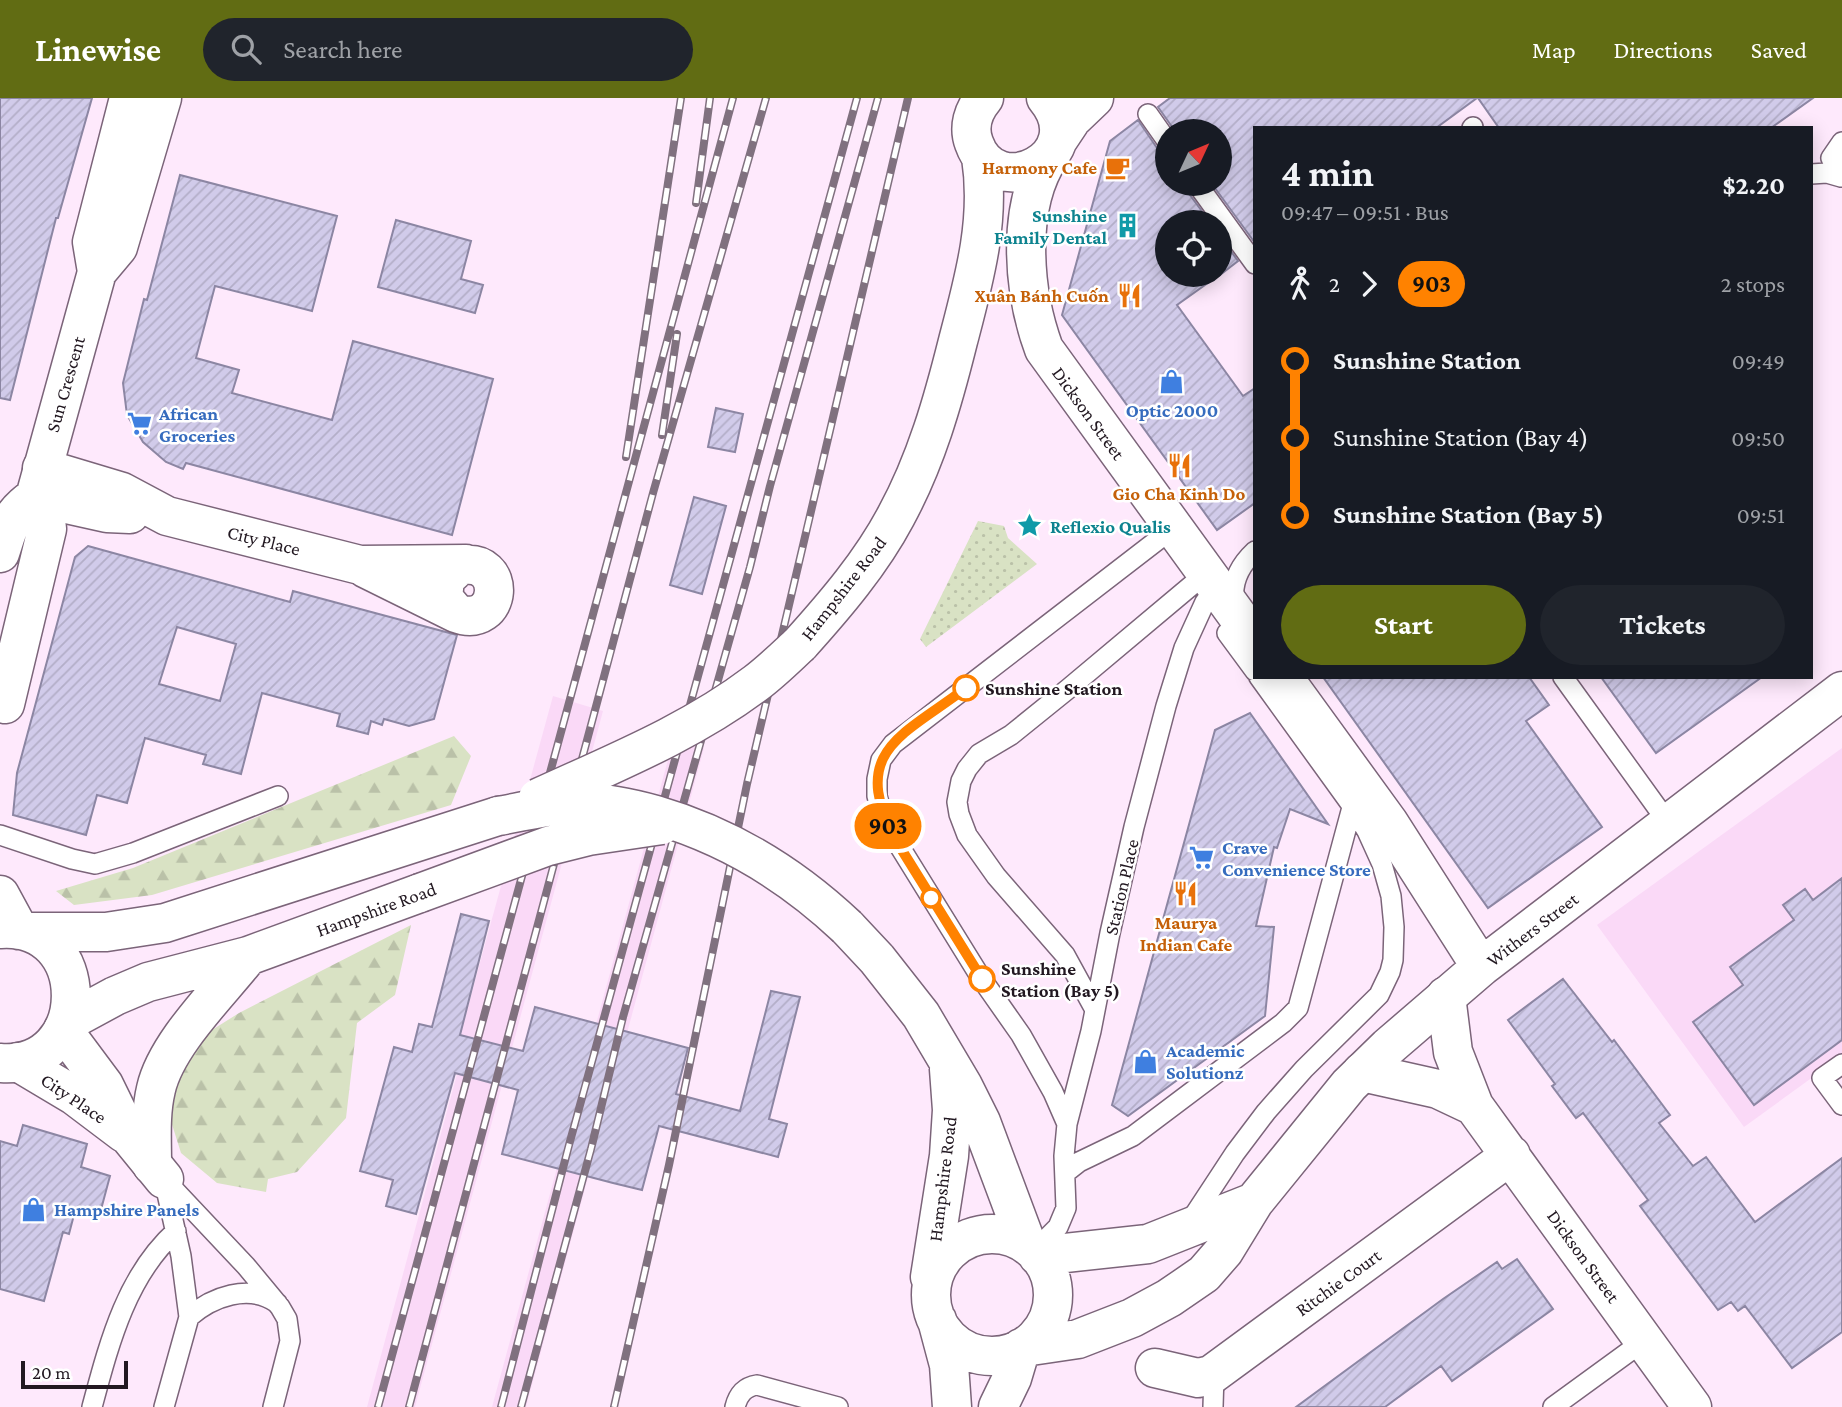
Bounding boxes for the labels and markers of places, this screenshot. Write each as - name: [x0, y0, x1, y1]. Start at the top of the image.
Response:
- cafe icon: Harmony Cafe: [1103, 153, 1131, 181]
- place label: Harmony Cafe: [982, 157, 1097, 178]
- place label: Sunshine Family Dental: [994, 205, 1107, 248]
- building icon: Sunshine Family Dental: [1113, 212, 1141, 240]
- restaurant icon: Xuân Bánh Cuốn: [1115, 281, 1143, 309]
- place label: Xuân Bánh Cuốn: [975, 285, 1109, 306]
- shop icon: Optic 2000: [1158, 368, 1186, 396]
- place label: Optic 2000: [1126, 400, 1218, 421]
- place label: African Groceries: [158, 403, 235, 446]
- supermarket icon: African Groceries: [125, 410, 153, 438]
- restaurant icon: Gio Cha Kinh Do: [1165, 451, 1193, 479]
- place label: Gio Cha Kinh Do: [1113, 483, 1246, 504]
- place icon: Reflexio Qualis: [1016, 512, 1044, 540]
- place label: Reflexio Qualis: [1050, 516, 1171, 537]
- marker: Sunshine Station: [953, 675, 979, 701]
- place label: Sunshine Station: [985, 678, 1123, 699]
- place label: Crave Convenience Store: [1222, 837, 1371, 880]
- supermarket icon: Crave Convenience Store: [1188, 844, 1216, 872]
- restaurant icon: Maurya Indian Cafe: [1172, 880, 1200, 908]
- unlabelled marker: [921, 888, 941, 908]
- place label: Maurya Indian Cafe: [1140, 912, 1232, 955]
- place label: Sunshine Station (Bay 5): [1001, 958, 1120, 1002]
- marker: Sunshine Station (Bay 5): [969, 966, 995, 992]
- place label: Academic Solutionz: [1165, 1040, 1245, 1083]
- shop icon: Academic Solutionz: [1132, 1047, 1160, 1075]
- shop icon: Hampshire Panels: [20, 1195, 48, 1223]
- place label: Hampshire Panels: [54, 1199, 199, 1220]

